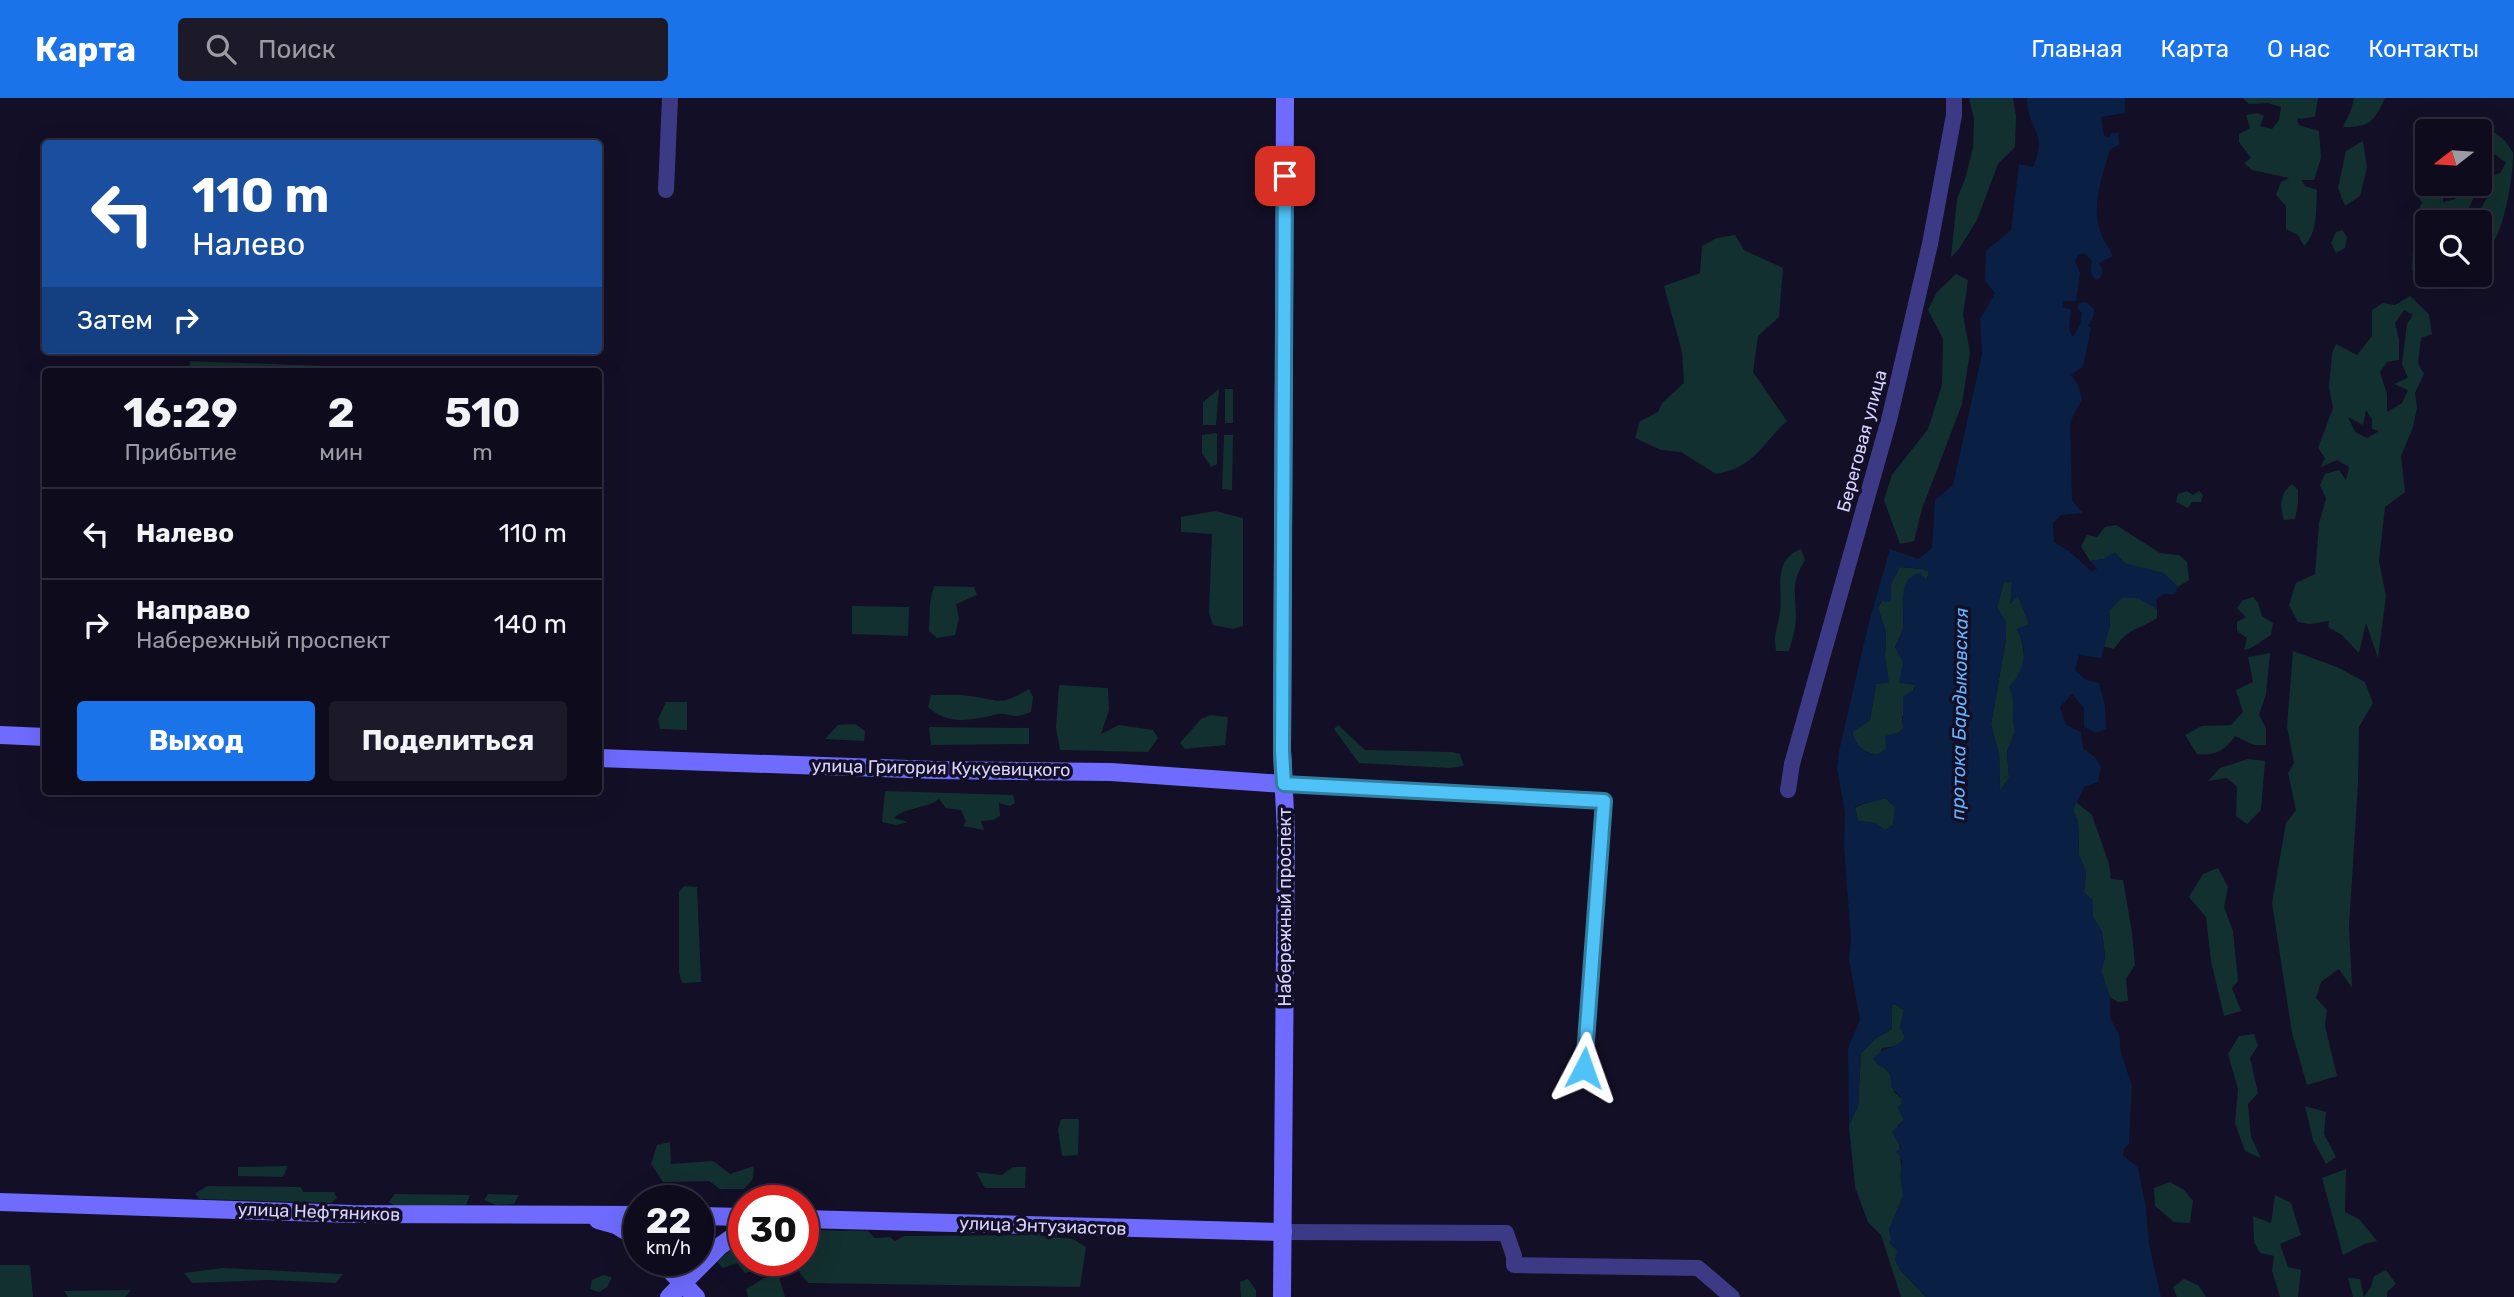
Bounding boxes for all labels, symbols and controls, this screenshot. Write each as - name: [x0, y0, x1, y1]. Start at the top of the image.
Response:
- search box: [178, 18, 668, 81]
- text: Карта: [35, 30, 136, 69]
- icon: search: [202, 30, 240, 68]
- text: Поиск: [258, 34, 336, 65]
- text: Главная: [2031, 35, 2123, 63]
- text: Карта: [2161, 35, 2229, 63]
- text: О нас: [2267, 35, 2330, 63]
- text: Контакты: [2368, 35, 2479, 63]
- north arrow: [2415, 119, 2492, 196]
- map controls: [2415, 119, 2492, 287]
- pin: [1255, 146, 1315, 206]
- icon: arrive: [1266, 157, 1304, 195]
- text: 110 m: [192, 166, 329, 224]
- icon: left: [77, 168, 168, 259]
- button: search: [2415, 210, 2492, 287]
- text: Налево: [192, 225, 305, 263]
- icon: right: [167, 301, 205, 339]
- text: Затем: [77, 305, 153, 336]
- street label: Береговая улица: [1832, 367, 1892, 515]
- text: 16:29: [123, 388, 238, 438]
- text: 2: [328, 388, 355, 438]
- text: 510: [444, 388, 521, 438]
- text: Прибытие: [124, 438, 237, 466]
- text: мин: [319, 438, 363, 466]
- text: m: [472, 438, 493, 466]
- icon: left: [77, 515, 115, 553]
- text: Налево: [136, 518, 234, 549]
- text: 110 m: [499, 518, 567, 549]
- text: Направо: [136, 595, 250, 626]
- icon: right: [77, 606, 115, 644]
- water label: протока Бардыковская: [1946, 608, 1973, 820]
- text: 140 m: [494, 609, 567, 640]
- text: Набережный проспект: [136, 626, 390, 654]
- button: Выход: [77, 701, 315, 781]
- button: Поделиться: [329, 701, 567, 781]
- street label: улица Григория Кукуевицкого: [811, 755, 1071, 781]
- street label: Набережный проспект: [1274, 808, 1296, 1006]
- position arrow: [1547, 1031, 1621, 1105]
- speed limit sign: 30: [728, 1185, 819, 1276]
- street label: улица Нефтяников: [237, 1198, 401, 1226]
- text: 22: [646, 1200, 691, 1242]
- street label: улица Энтузиастов: [959, 1212, 1127, 1240]
- text: km/h: [646, 1237, 691, 1259]

